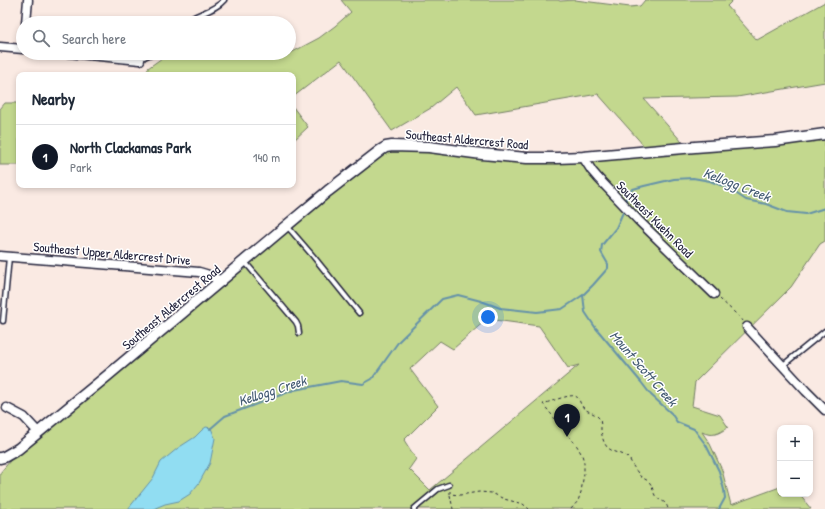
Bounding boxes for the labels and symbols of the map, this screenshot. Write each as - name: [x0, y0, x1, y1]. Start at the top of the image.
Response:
- street label: Southeast Aldercrest Road: [405, 125, 529, 153]
- water label: Kellogg Creek: [700, 163, 774, 207]
- street label: Southeast Kuehn Road: [613, 177, 697, 261]
- street label: Southeast Upper Aldercrest Drive: [33, 237, 191, 269]
- street label: Southeast Aldercrest Road: [118, 261, 224, 353]
- your location: [478, 307, 498, 327]
- water label: Mount Scott Creek: [606, 326, 683, 411]
- water label: Kellogg Creek: [236, 370, 310, 411]
- pin: 1: [554, 404, 580, 437]

